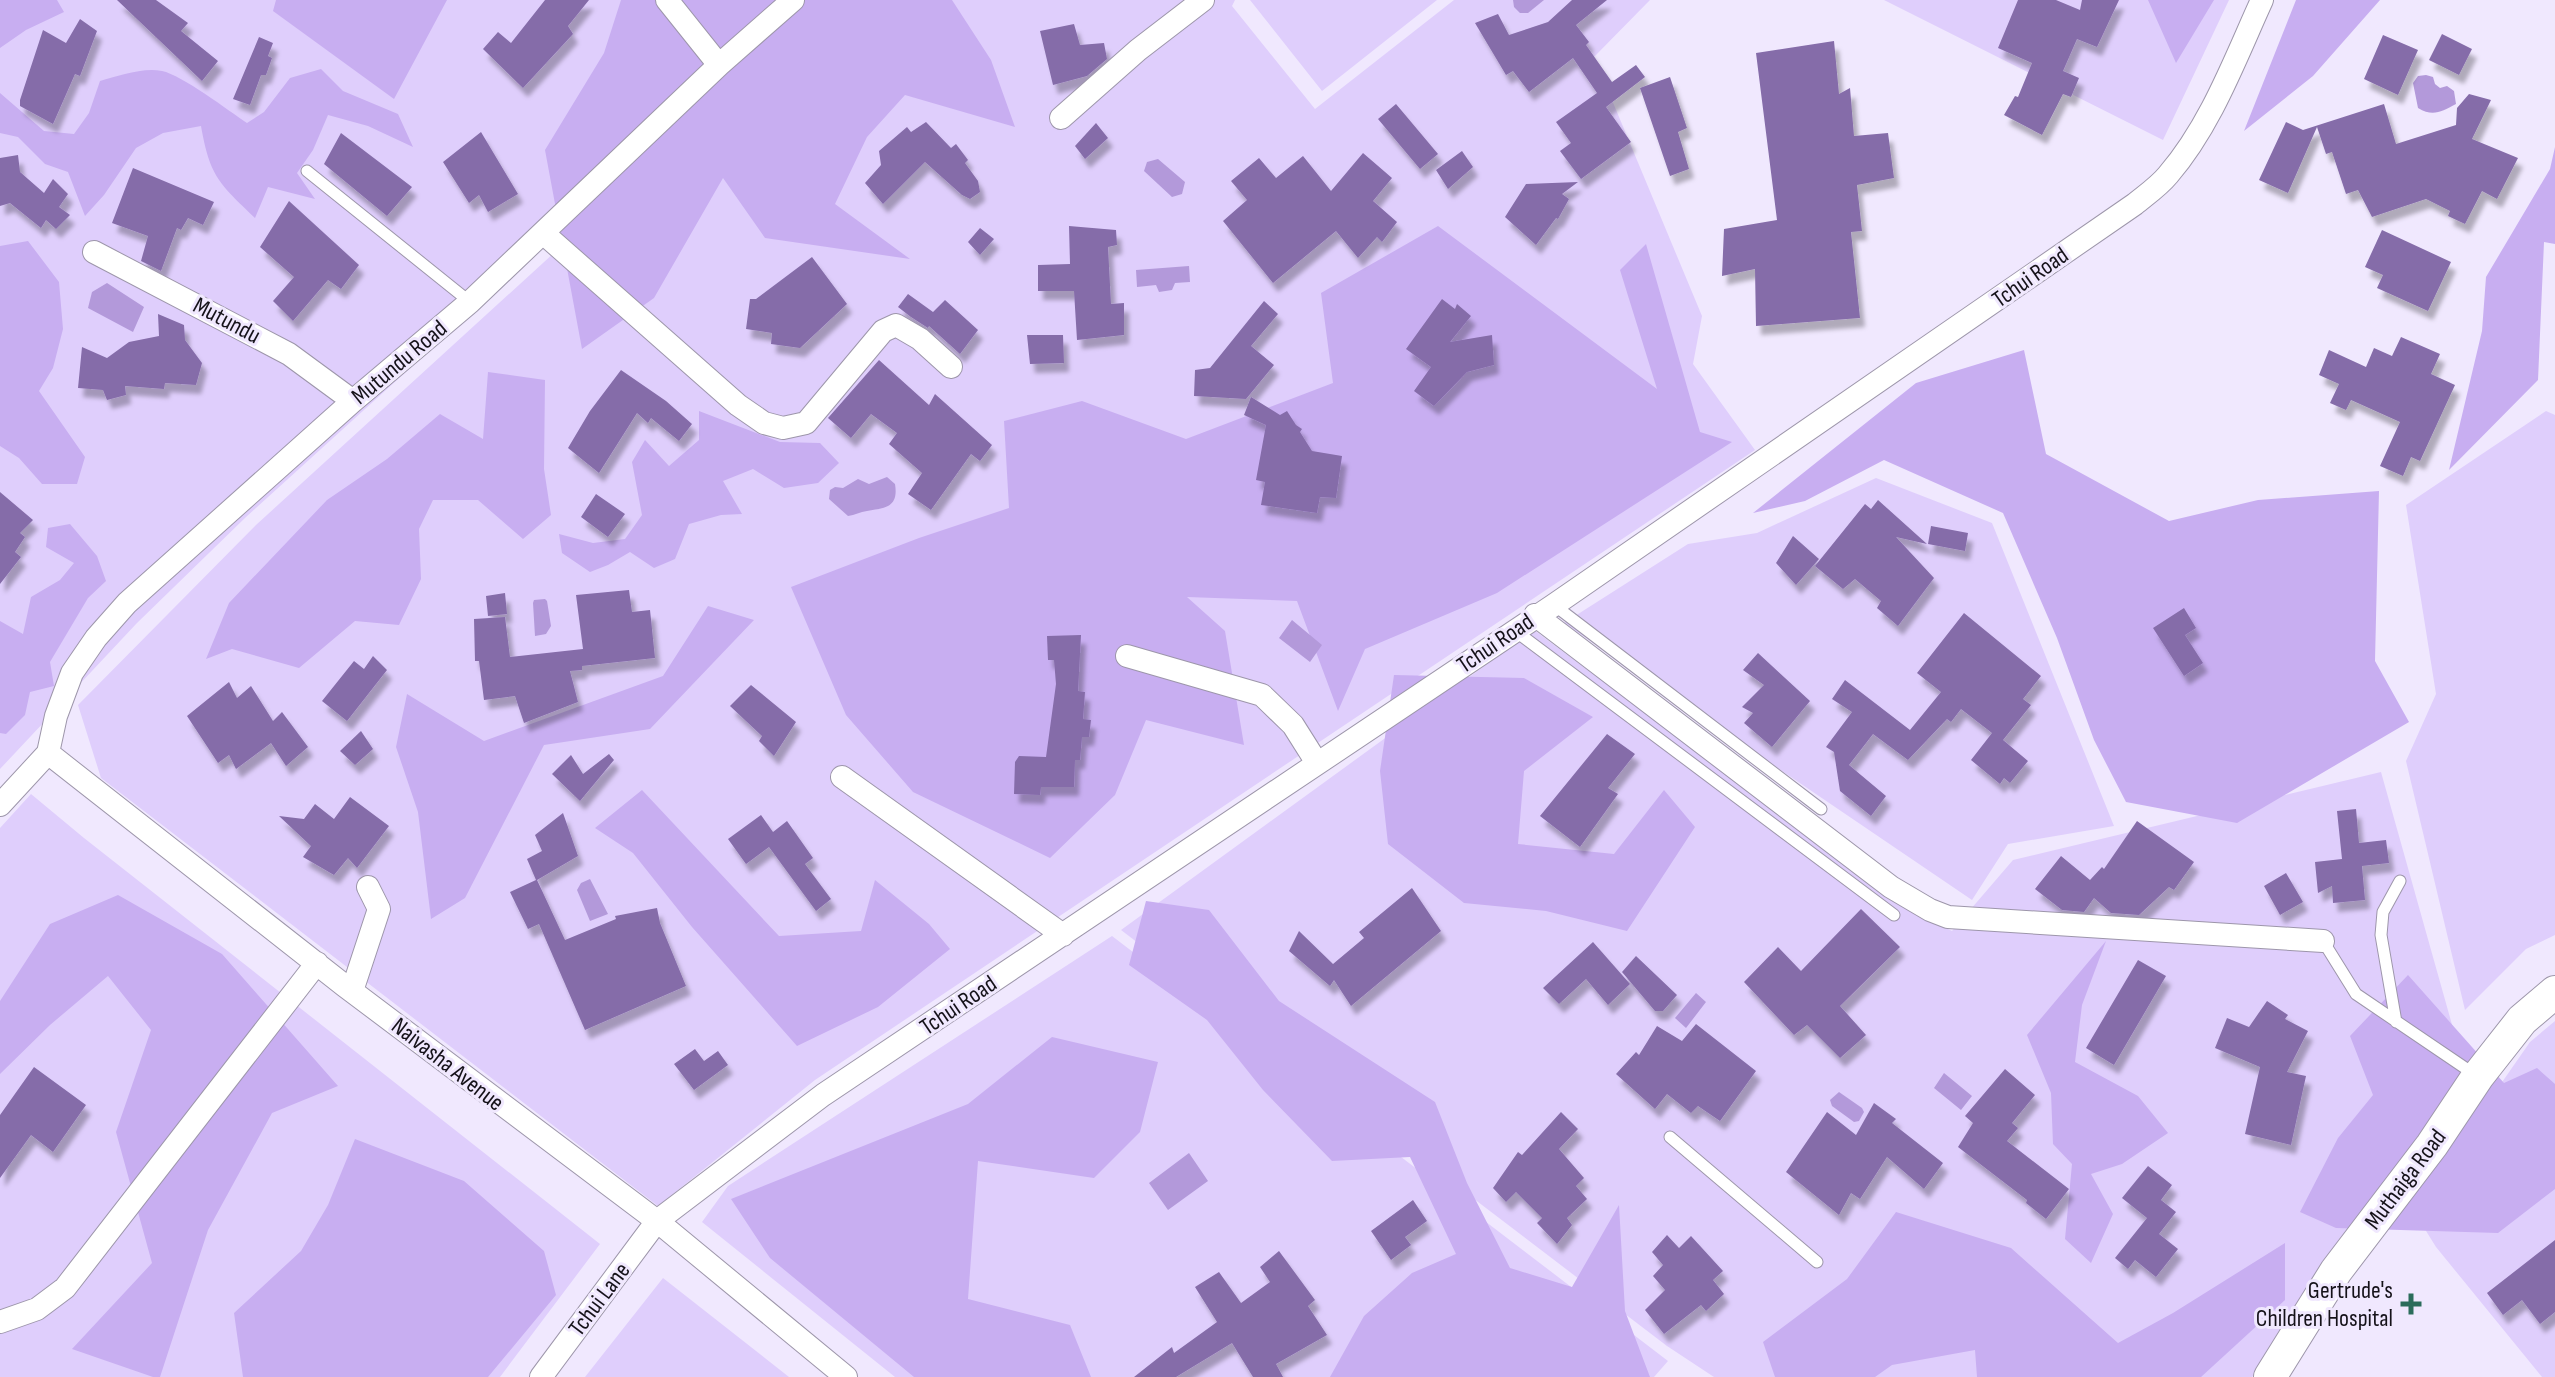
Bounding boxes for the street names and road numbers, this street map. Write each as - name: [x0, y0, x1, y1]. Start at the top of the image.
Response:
- street label: Tchui Road: [1987, 241, 2074, 314]
- street label: Mutundu: [188, 291, 265, 350]
- street label: Mutundu Road: [346, 314, 453, 411]
- street label: Tchui Road: [1451, 607, 1539, 680]
- street label: Tchui Road: [914, 969, 1002, 1042]
- street label: Naivasha Avenue: [386, 1011, 510, 1117]
- street label: Muthaiga Road: [2358, 1123, 2452, 1235]
- street label: Tchui Lane: [562, 1257, 636, 1342]

